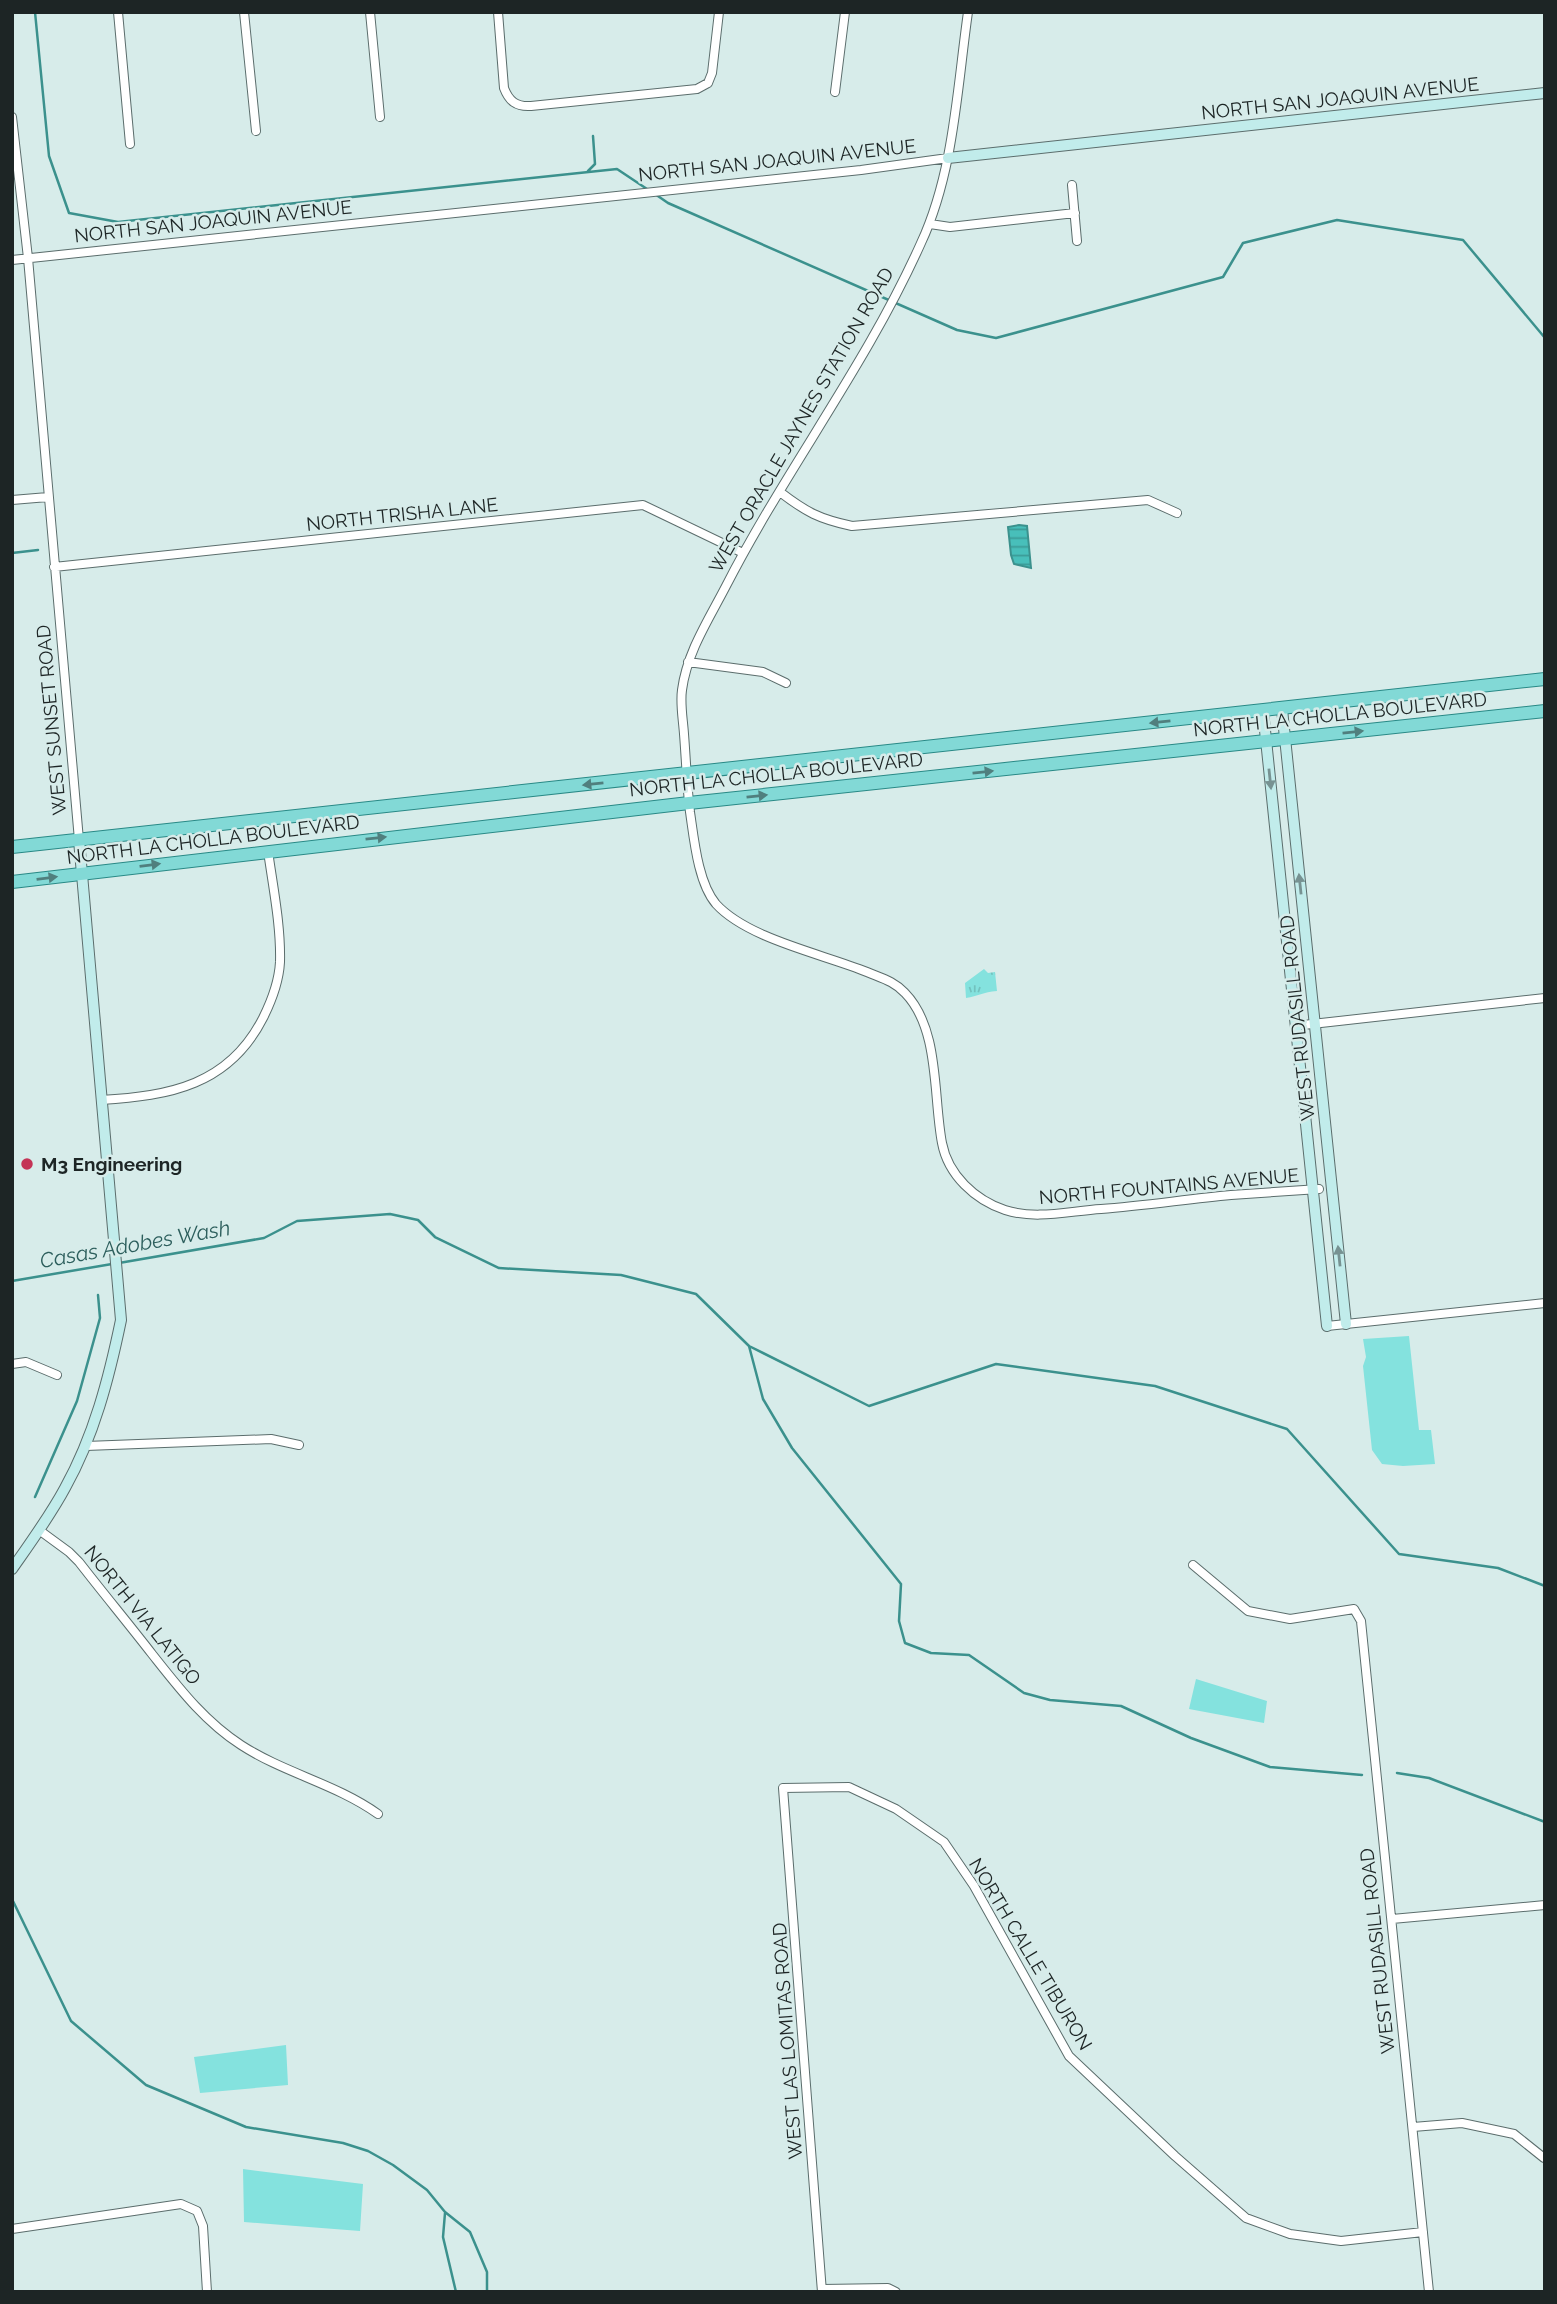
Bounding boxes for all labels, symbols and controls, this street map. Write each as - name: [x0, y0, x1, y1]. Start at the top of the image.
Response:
- street label: NORTH SAN JOAQUIN AVENUE: [1200, 72, 1480, 124]
- street label: NORTH SAN JOAQUIN AVENUE: [637, 134, 917, 186]
- street label: NORTH SAN JOAQUIN AVENUE: [73, 195, 353, 247]
- street label: WEST ORACLE JAYNES STATION ROAD: [704, 263, 898, 577]
- street label: NORTH TRISHA LANE: [305, 493, 499, 535]
- street label: WEST SUNSET ROAD: [32, 624, 70, 816]
- street label: NORTH LA CHOLLA BOULEVARD: [1192, 688, 1488, 740]
- one-way arrow: [1149, 717, 1171, 728]
- one-way arrow: [1342, 726, 1364, 737]
- street label: NORTH LA CHOLLA BOULEVARD: [628, 748, 924, 800]
- one-way arrow: [972, 766, 994, 777]
- one-way arrow: [1265, 768, 1276, 790]
- one-way arrow: [582, 779, 604, 790]
- one-way arrow: [746, 790, 768, 801]
- street label: NORTH LA CHOLLA BOULEVARD: [65, 810, 361, 868]
- one-way arrow: [365, 833, 387, 844]
- one-way arrow: [139, 860, 161, 871]
- one-way arrow: [37, 872, 59, 883]
- one-way arrow: [1294, 873, 1305, 895]
- street label: WEST RUDASILL ROAD: [1275, 914, 1319, 1122]
- place label: M3 Engineering: [41, 1153, 182, 1175]
- marker: M3 Engineering: [19, 1156, 35, 1172]
- street label: NORTH FOUNTAINS AVENUE: [1038, 1164, 1300, 1208]
- water label: Casas Adobes Wash: [38, 1215, 232, 1273]
- one-way arrow: [1333, 1245, 1344, 1267]
- street label: NORTH VIA LATIGO: [80, 1541, 206, 1689]
- street label: WEST RUDASILL ROAD: [1355, 1847, 1399, 2055]
- street label: NORTH CALLE TIBURON: [965, 1854, 1097, 2054]
- street label: WEST LAS LOMITAS ROAD: [768, 1922, 806, 2160]

